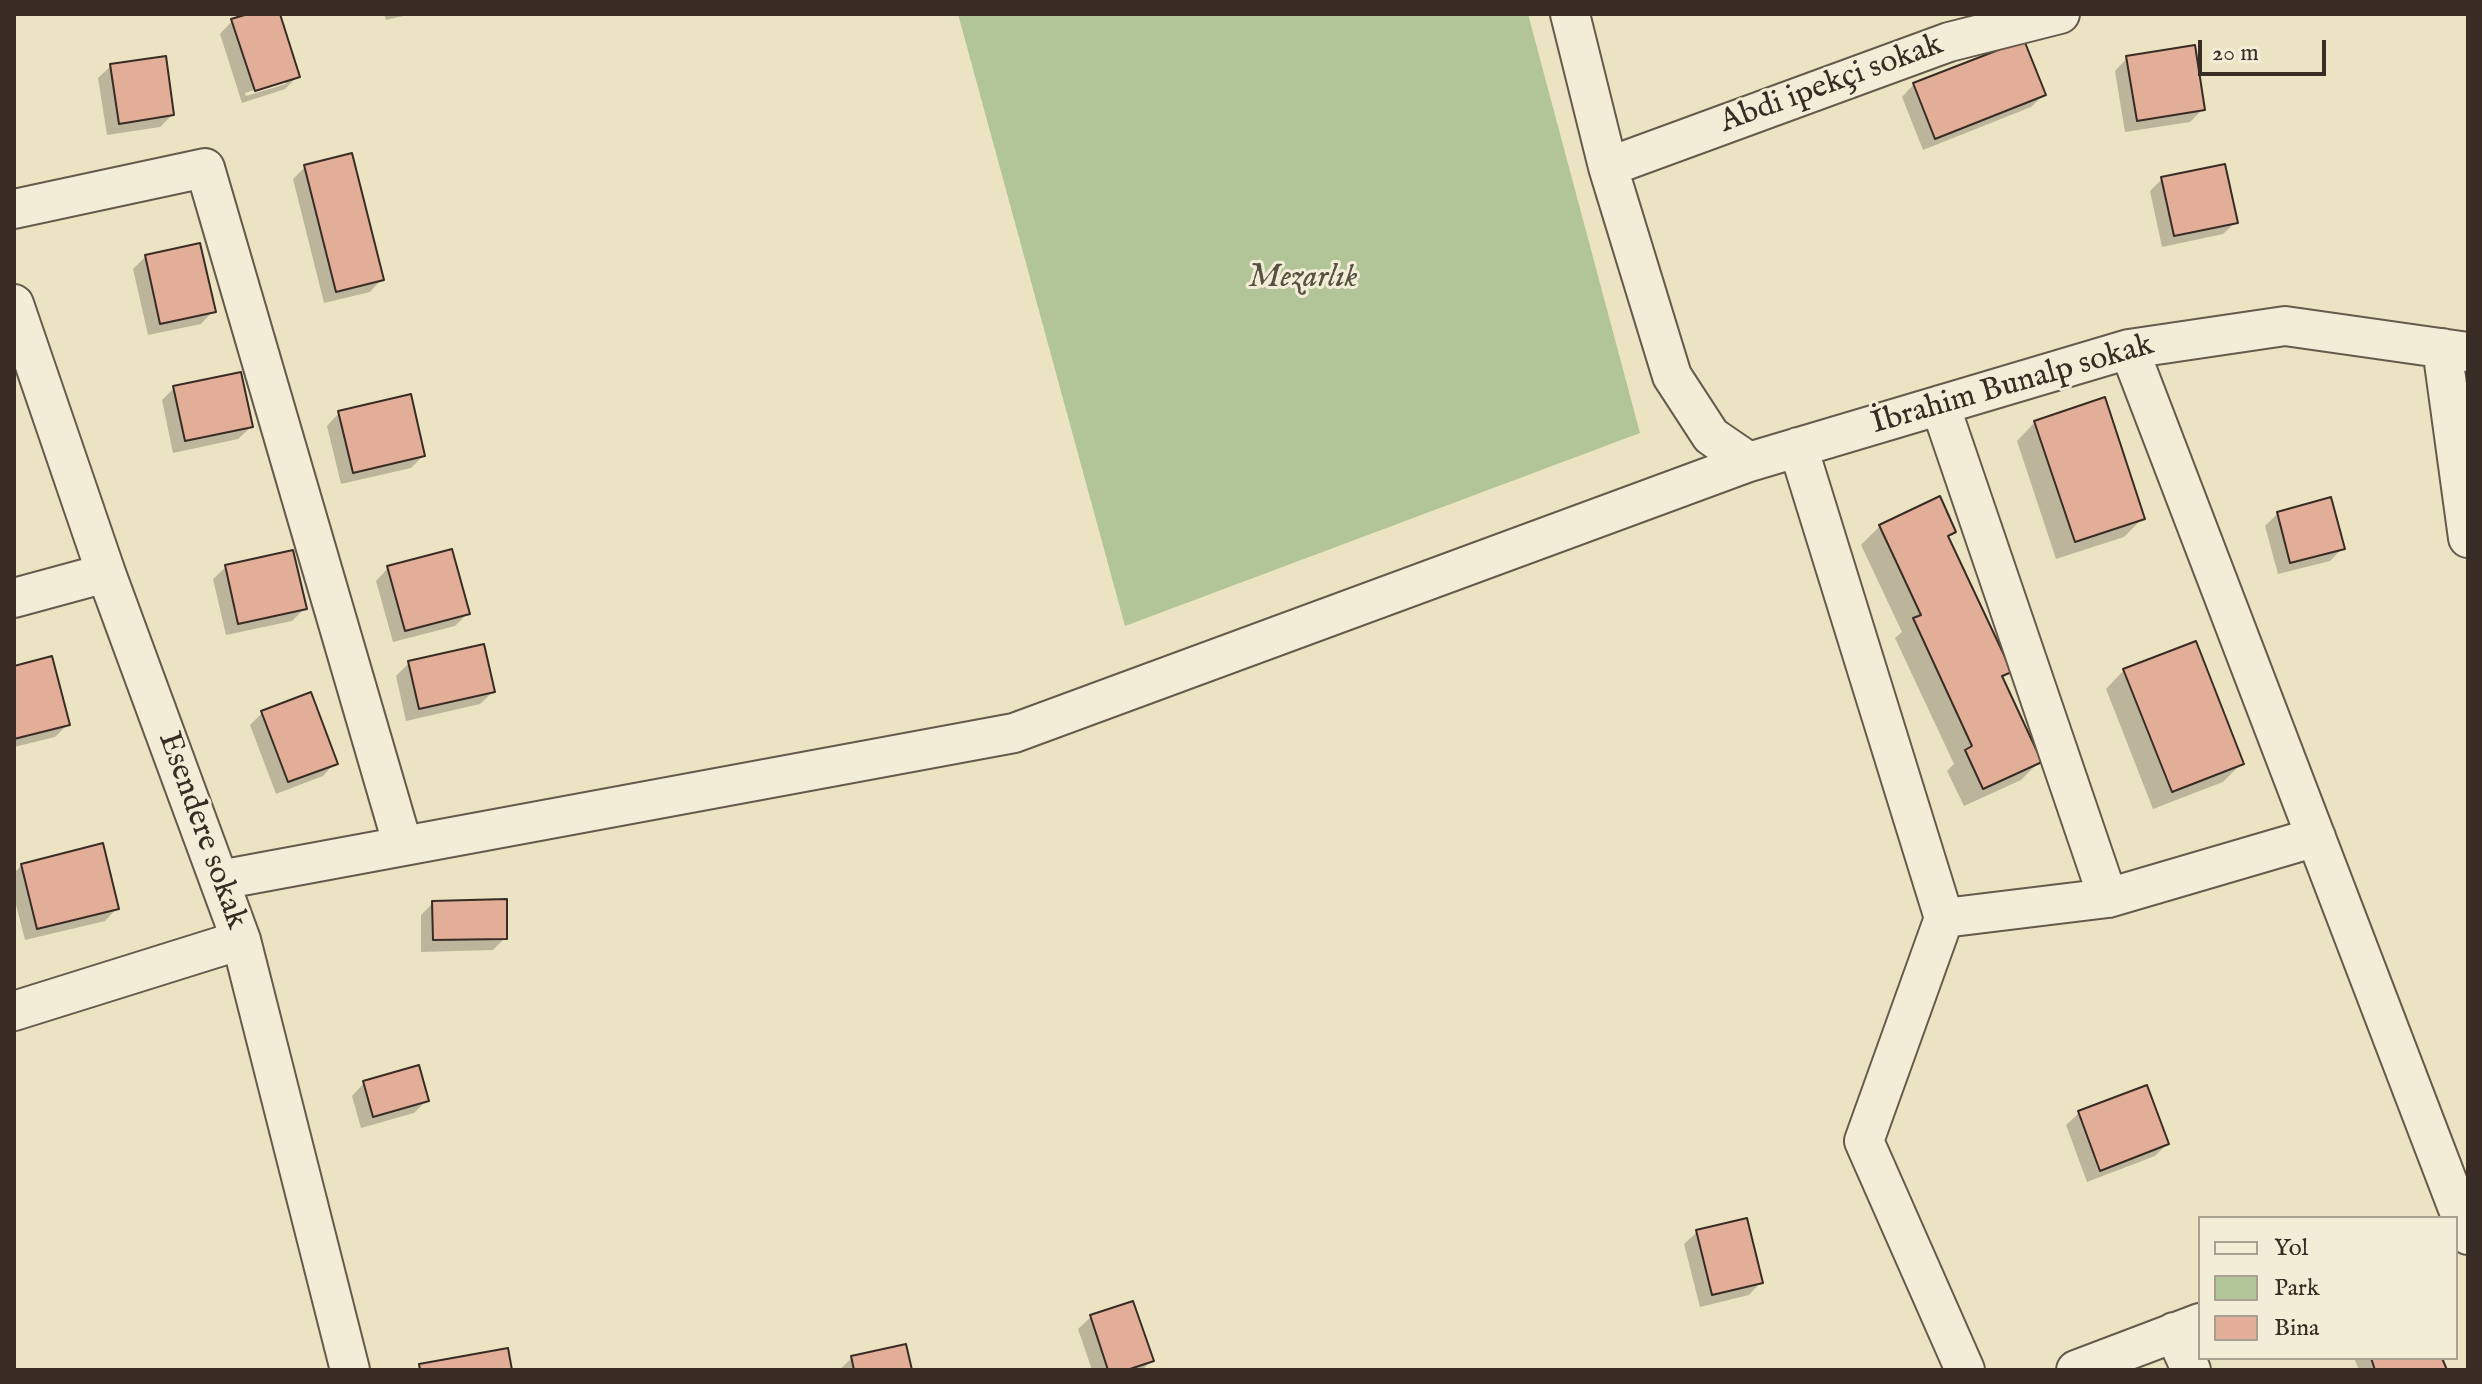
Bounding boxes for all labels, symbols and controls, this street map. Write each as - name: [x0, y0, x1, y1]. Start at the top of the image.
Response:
- scale bar: [2202, 24, 2330, 74]
- street label: Abdi ipekçi sokak: [1715, 27, 1949, 143]
- text: 20 m: [2212, 38, 2259, 69]
- park label: Mezarlık: [1248, 260, 1358, 298]
- street label: İbrahim Bunalp sokak: [1867, 327, 2159, 445]
- street label: Esendere sokak: [148, 727, 254, 935]
- legend: [2198, 1216, 2458, 1360]
- text: Yol: [2274, 1233, 2308, 1264]
- text: Park: [2274, 1273, 2320, 1304]
- text: Bina: [2274, 1313, 2319, 1344]

